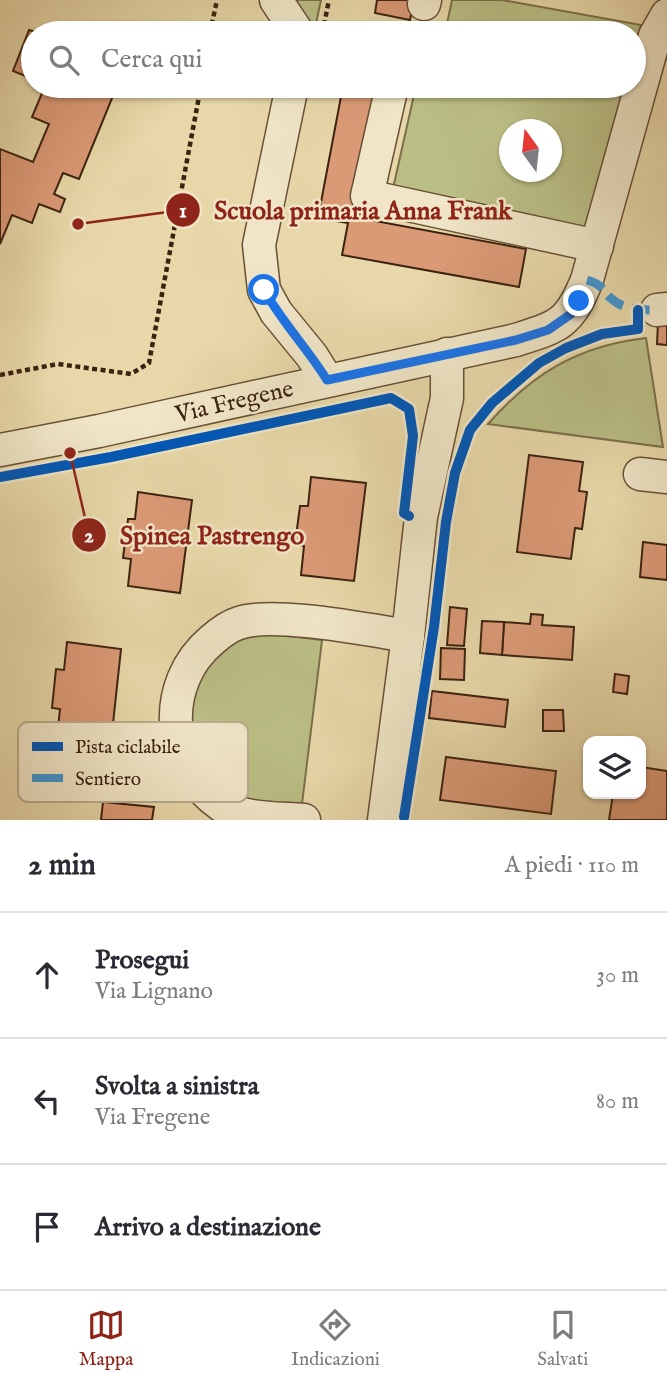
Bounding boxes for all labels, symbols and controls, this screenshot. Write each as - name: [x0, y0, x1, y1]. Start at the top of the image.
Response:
- search box: [21, 21, 646, 98]
- icon: search: [45, 41, 83, 79]
- text: Cerca qui: [101, 43, 202, 76]
- north arrow: [499, 119, 562, 182]
- callout: Scuola primaria Anna Frank: [165, 187, 526, 234]
- text: Scuola primaria Anna Frank: [214, 195, 513, 228]
- text: 1: [179, 198, 187, 225]
- route start: [248, 274, 279, 305]
- route end: [563, 285, 594, 316]
- street label: Via Fregene: [171, 374, 296, 431]
- callout: Spinea Pastrengo: [71, 511, 319, 558]
- text: Spinea Pastrengo: [120, 520, 304, 553]
- text: 2: [84, 523, 94, 550]
- legend: [18, 722, 248, 802]
- text: Pista ciclabile: [75, 736, 181, 760]
- map controls: [583, 736, 646, 799]
- button: layers: [583, 736, 646, 799]
- text: Sentiero: [75, 768, 141, 792]
- text: 2 min: [28, 847, 96, 885]
- text: A piedi · 110 m: [505, 851, 639, 880]
- text: Prosegui: [95, 944, 189, 977]
- icon: ahead: [28, 956, 66, 994]
- text: 30 m: [596, 961, 639, 990]
- text: Via Lignano: [95, 977, 213, 1006]
- text: Svolta a sinistra: [95, 1070, 259, 1103]
- icon: left: [28, 1082, 66, 1120]
- text: 80 m: [596, 1087, 639, 1116]
- text: Via Fregene: [95, 1103, 210, 1132]
- icon: arrive: [28, 1208, 66, 1246]
- text: Arrivo a destinazione: [95, 1211, 321, 1244]
- tab: Mappa: [79, 1306, 134, 1372]
- tab: Indicazioni: [291, 1306, 380, 1372]
- tab: Salvati: [537, 1306, 588, 1372]

